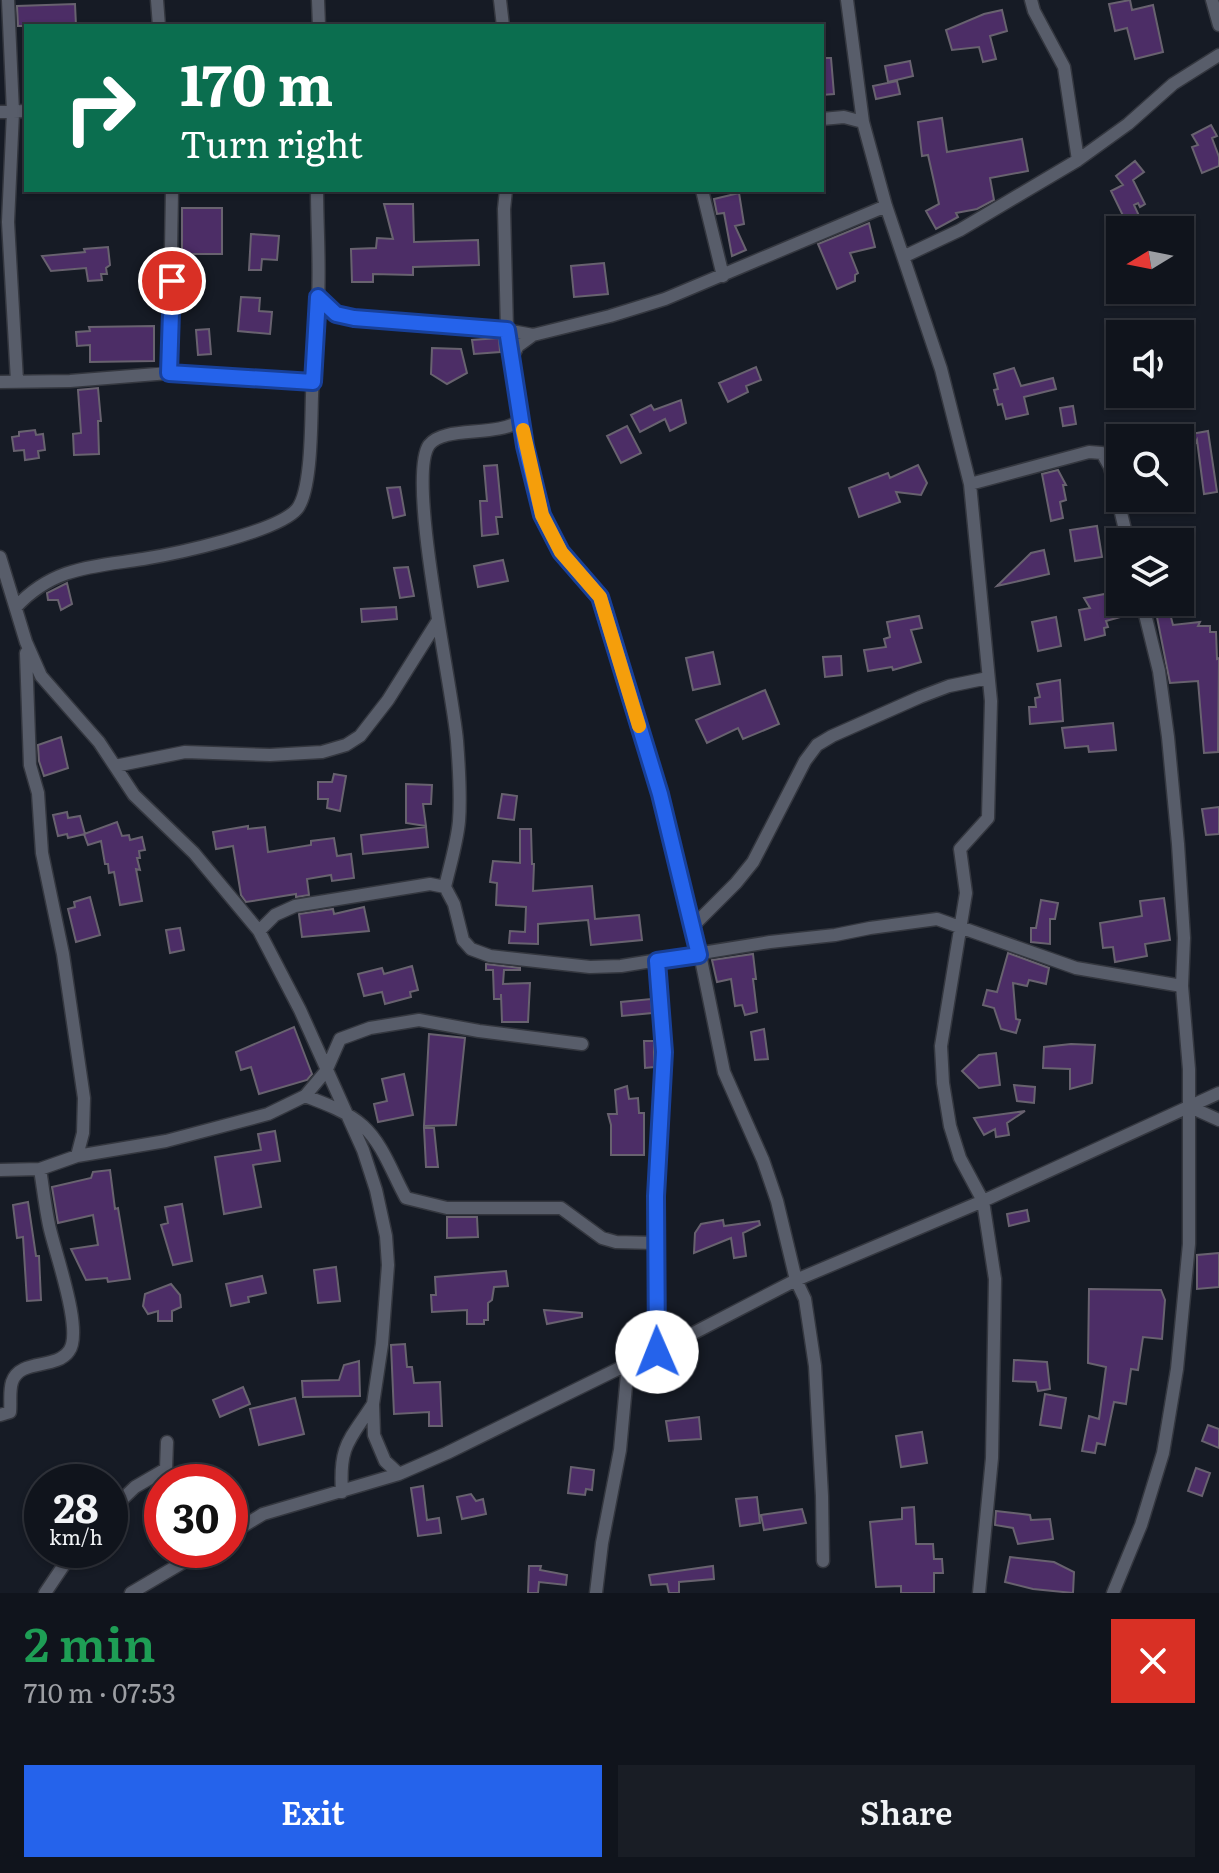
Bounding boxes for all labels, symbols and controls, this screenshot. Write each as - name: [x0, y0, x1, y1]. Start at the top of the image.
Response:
- text: 170 m: [180, 40, 333, 123]
- icon: right: [48, 56, 152, 160]
- text: Turn right: [180, 116, 363, 169]
- north arrow: [1106, 216, 1194, 304]
- map controls: [1106, 216, 1194, 616]
- pin: [138, 247, 206, 315]
- icon: arrive: [150, 259, 194, 303]
- button: sound: [1106, 320, 1194, 408]
- button: search: [1106, 424, 1194, 512]
- button: layers: [1106, 528, 1194, 616]
- position arrow: [615, 1310, 699, 1394]
- speed limit sign: 30: [144, 1464, 248, 1568]
- text: 28: [53, 1476, 99, 1535]
- text: km/h: [49, 1521, 103, 1551]
- text: 2 min: [24, 1606, 156, 1677]
- button: close: [1111, 1619, 1195, 1703]
- text: 710 m · 07:53: [24, 1672, 176, 1711]
- button: Exit: [24, 1765, 602, 1857]
- button: Share: [618, 1765, 1195, 1857]

